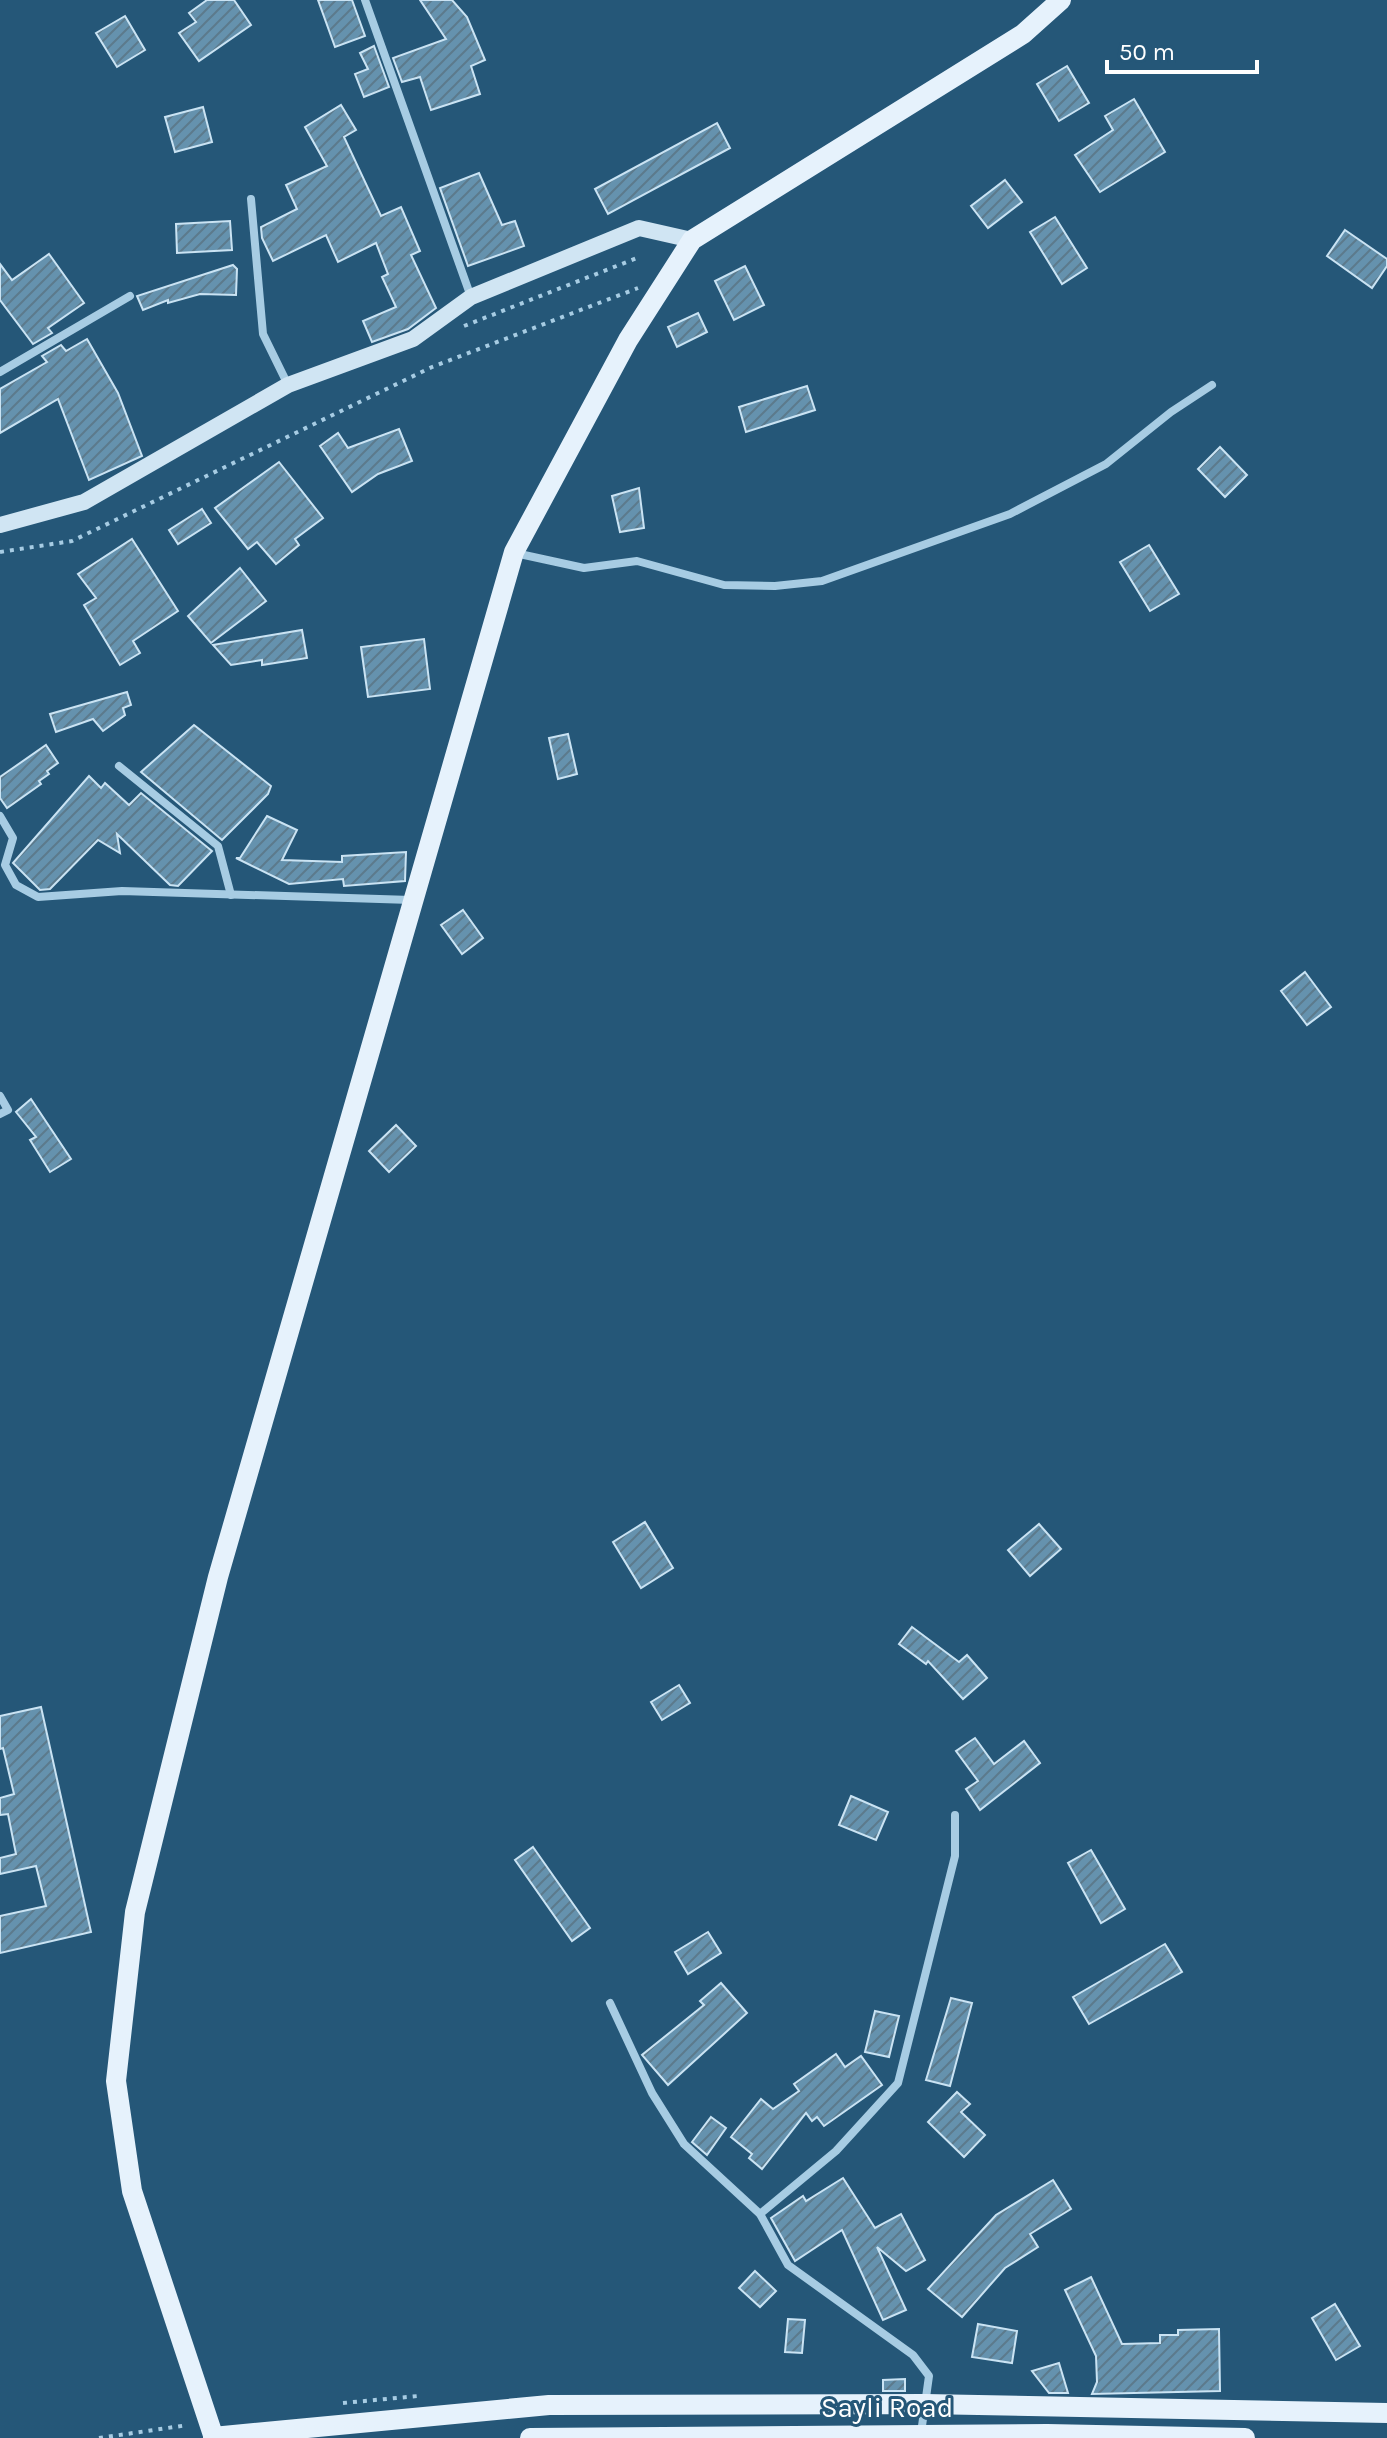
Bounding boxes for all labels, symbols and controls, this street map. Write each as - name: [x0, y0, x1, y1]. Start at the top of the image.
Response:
- scale bar: [1107, 24, 1257, 74]
- text: 50 m: [1119, 38, 1175, 66]
- street label: Sayli Road: [821, 2391, 953, 2424]

